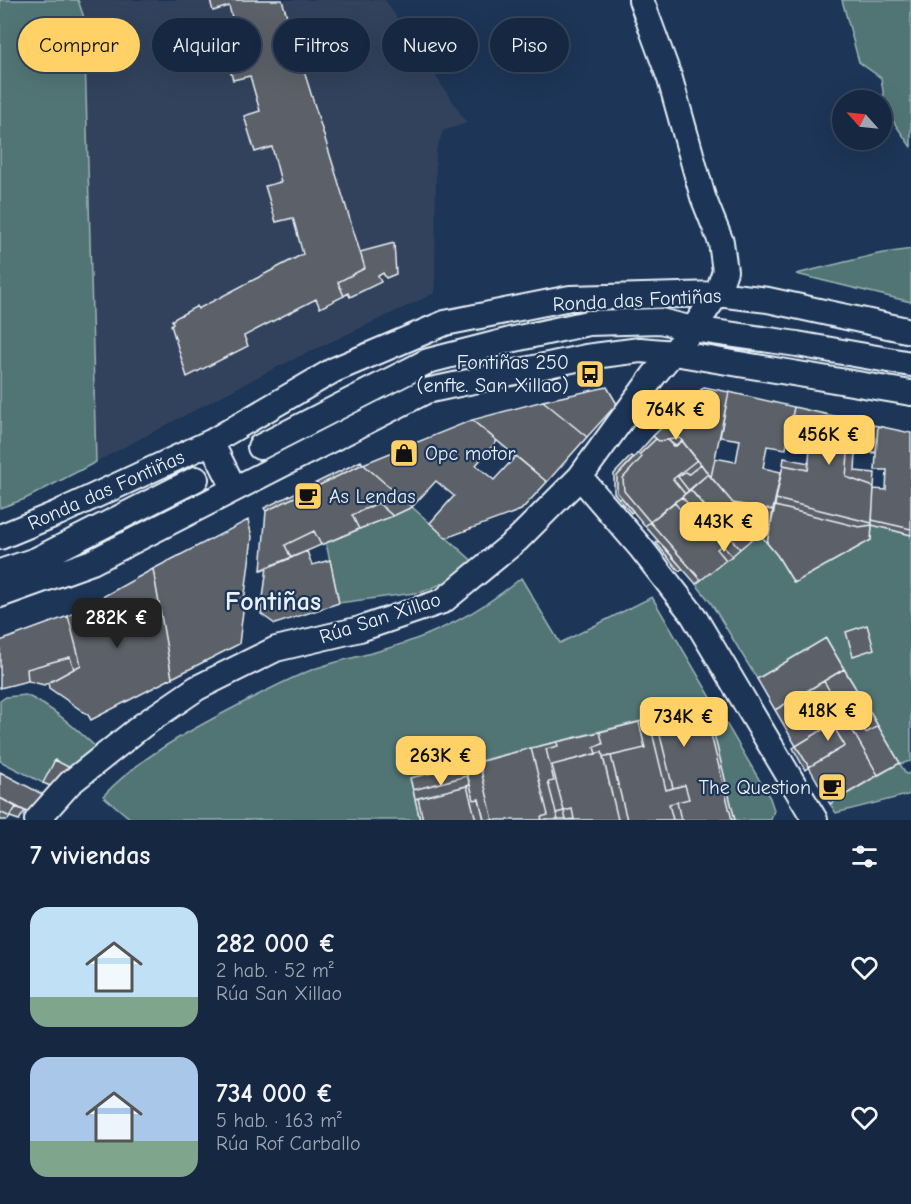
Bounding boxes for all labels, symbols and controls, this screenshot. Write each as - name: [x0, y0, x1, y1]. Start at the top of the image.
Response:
- chip: Comprar: [18, 18, 140, 72]
- chip: Alquilar: [152, 18, 261, 72]
- chip: Filtros: [273, 18, 370, 72]
- chip: Nuevo: [382, 18, 478, 72]
- chip: Piso: [490, 18, 569, 72]
- north arrow: [832, 90, 892, 150]
- map controls: [832, 90, 892, 150]
- street label: Ronda das Fontiñas: [552, 284, 722, 316]
- place label: Fontiñas 250 (enfte. San Xillao): [417, 351, 569, 397]
- bus stop icon: Fontiñas 250 (enfte. San Xillao): [574, 358, 606, 390]
- pin: 764K €: [627, 390, 725, 441]
- text: 764K €: [646, 398, 706, 421]
- pin: 456K €: [780, 415, 878, 466]
- text: 456K €: [798, 423, 860, 446]
- shop icon: Opc motor: [388, 437, 420, 469]
- place label: Opc motor: [425, 442, 515, 465]
- street label: Ronda das Fontiñas: [24, 445, 188, 535]
- cafe icon: As Lendas: [292, 480, 324, 512]
- place label: As Lendas: [329, 485, 416, 508]
- pin: 443K €: [675, 502, 773, 553]
- text: 443K €: [694, 510, 754, 533]
- district label: Fontiñas: [225, 587, 321, 617]
- street label: Rúa San Xillao: [316, 588, 444, 648]
- pin: 282K €: [68, 598, 166, 649]
- text: 282K €: [86, 606, 148, 629]
- pin: 418K €: [779, 691, 877, 742]
- pin: 734K €: [635, 697, 733, 748]
- text: 418K €: [798, 699, 858, 722]
- text: 734K €: [654, 705, 714, 728]
- pin: 263K €: [392, 736, 490, 787]
- text: 263K €: [410, 744, 472, 767]
- cafe icon: The Question: [816, 771, 848, 803]
- place label: The Question: [699, 776, 811, 799]
- icon: filters: [848, 840, 881, 873]
- text: 7 viviendas: [30, 841, 150, 871]
- text: 282 000 €: [216, 929, 336, 959]
- icon: home: [78, 931, 150, 1003]
- icon: heart: [848, 951, 881, 984]
- text: 2 hab. · 52 m²: [216, 959, 334, 982]
- text: Rúa San Xillao: [216, 982, 342, 1005]
- text: 734 000 €: [216, 1079, 334, 1109]
- icon: home: [78, 1081, 150, 1153]
- icon: heart: [848, 1101, 881, 1134]
- text: 5 hab. · 163 m²: [216, 1109, 342, 1132]
- text: Rúa Rof Carballo: [216, 1132, 360, 1155]

